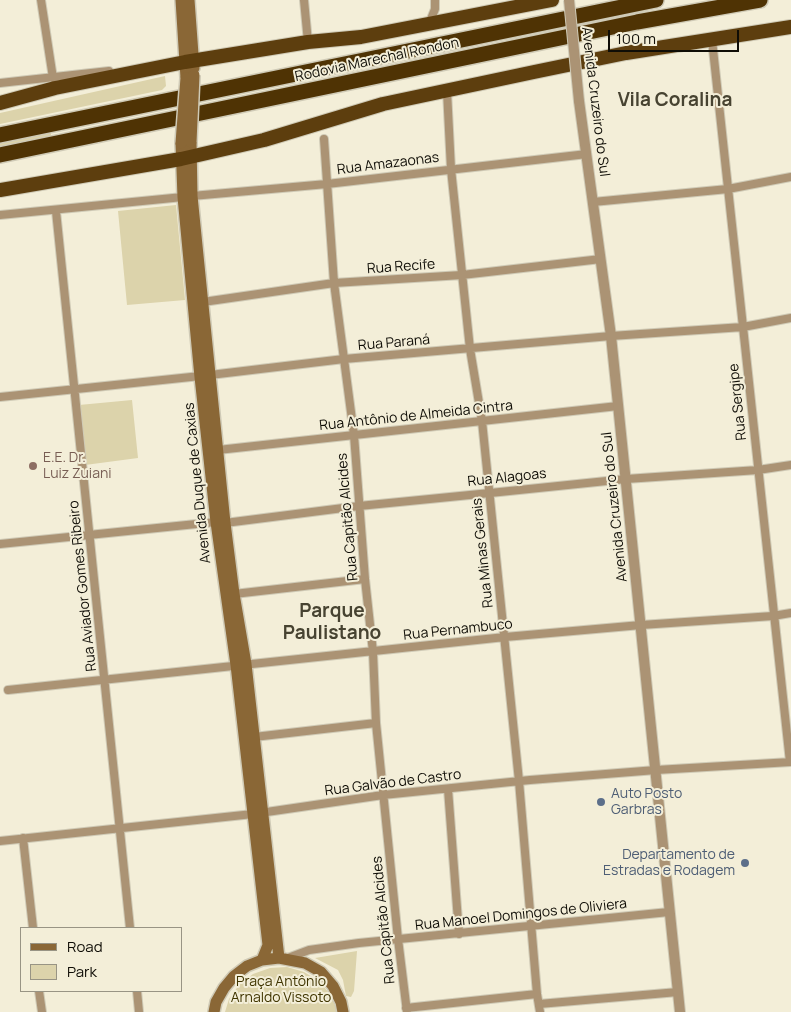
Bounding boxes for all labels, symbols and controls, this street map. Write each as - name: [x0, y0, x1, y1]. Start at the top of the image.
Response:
- scale bar: [611, 20, 742, 52]
- street label: Avenida Cruzeiro do Sul: [577, 26, 613, 178]
- text: 100 m: [616, 28, 656, 49]
- street label: Rodovia Marechal Rondon: [293, 34, 461, 86]
- district label: Vila Coralina: [618, 90, 732, 112]
- street label: Rua Amazaonas: [336, 149, 440, 179]
- street label: Rua Recife: [366, 256, 436, 278]
- street label: Rua Paraná: [357, 331, 431, 355]
- street label: Rua Sergipe: [726, 363, 750, 441]
- street label: Rua Antônio de Almeida Cintra: [318, 397, 514, 435]
- street label: Avenida Duque de Caxias: [181, 402, 215, 564]
- street label: Avenida Cruzeiro do Sul: [599, 431, 631, 583]
- place label: E.E. Dr. Luiz Zuiani: [43, 450, 111, 482]
- street label: Rua Capitão Alcides: [334, 452, 362, 582]
- marker: E.E. Dr. Luiz Zuiani: [27, 460, 39, 472]
- street label: Rua Alagoas: [467, 465, 547, 491]
- street label: Rua Minas Gerais: [469, 497, 497, 609]
- street label: Rua Aviador Gomes Ribeiro: [66, 500, 100, 672]
- district label: Parque Paulistano: [283, 601, 381, 645]
- street label: Rua Pernambuco: [403, 616, 513, 644]
- street label: Rua Galvão de Castro: [324, 766, 462, 800]
- place label: Auto Posto Garbras: [611, 786, 682, 819]
- marker: Auto Posto Garbras: [595, 796, 607, 808]
- place label: Departamento de Estradas e Rodagem: [603, 847, 735, 880]
- street label: Rua Capitão Alcides: [369, 855, 399, 985]
- marker: Departamento de Estradas e Rodagem: [739, 857, 751, 869]
- street label: Rua Manoel Domingos de Oliviera: [414, 896, 628, 934]
- legend: [20, 927, 182, 992]
- text: Road: [67, 936, 103, 957]
- text: Park: [67, 961, 97, 982]
- park label: Praça Antônio Arnaldo Vissoto: [231, 974, 331, 1006]

